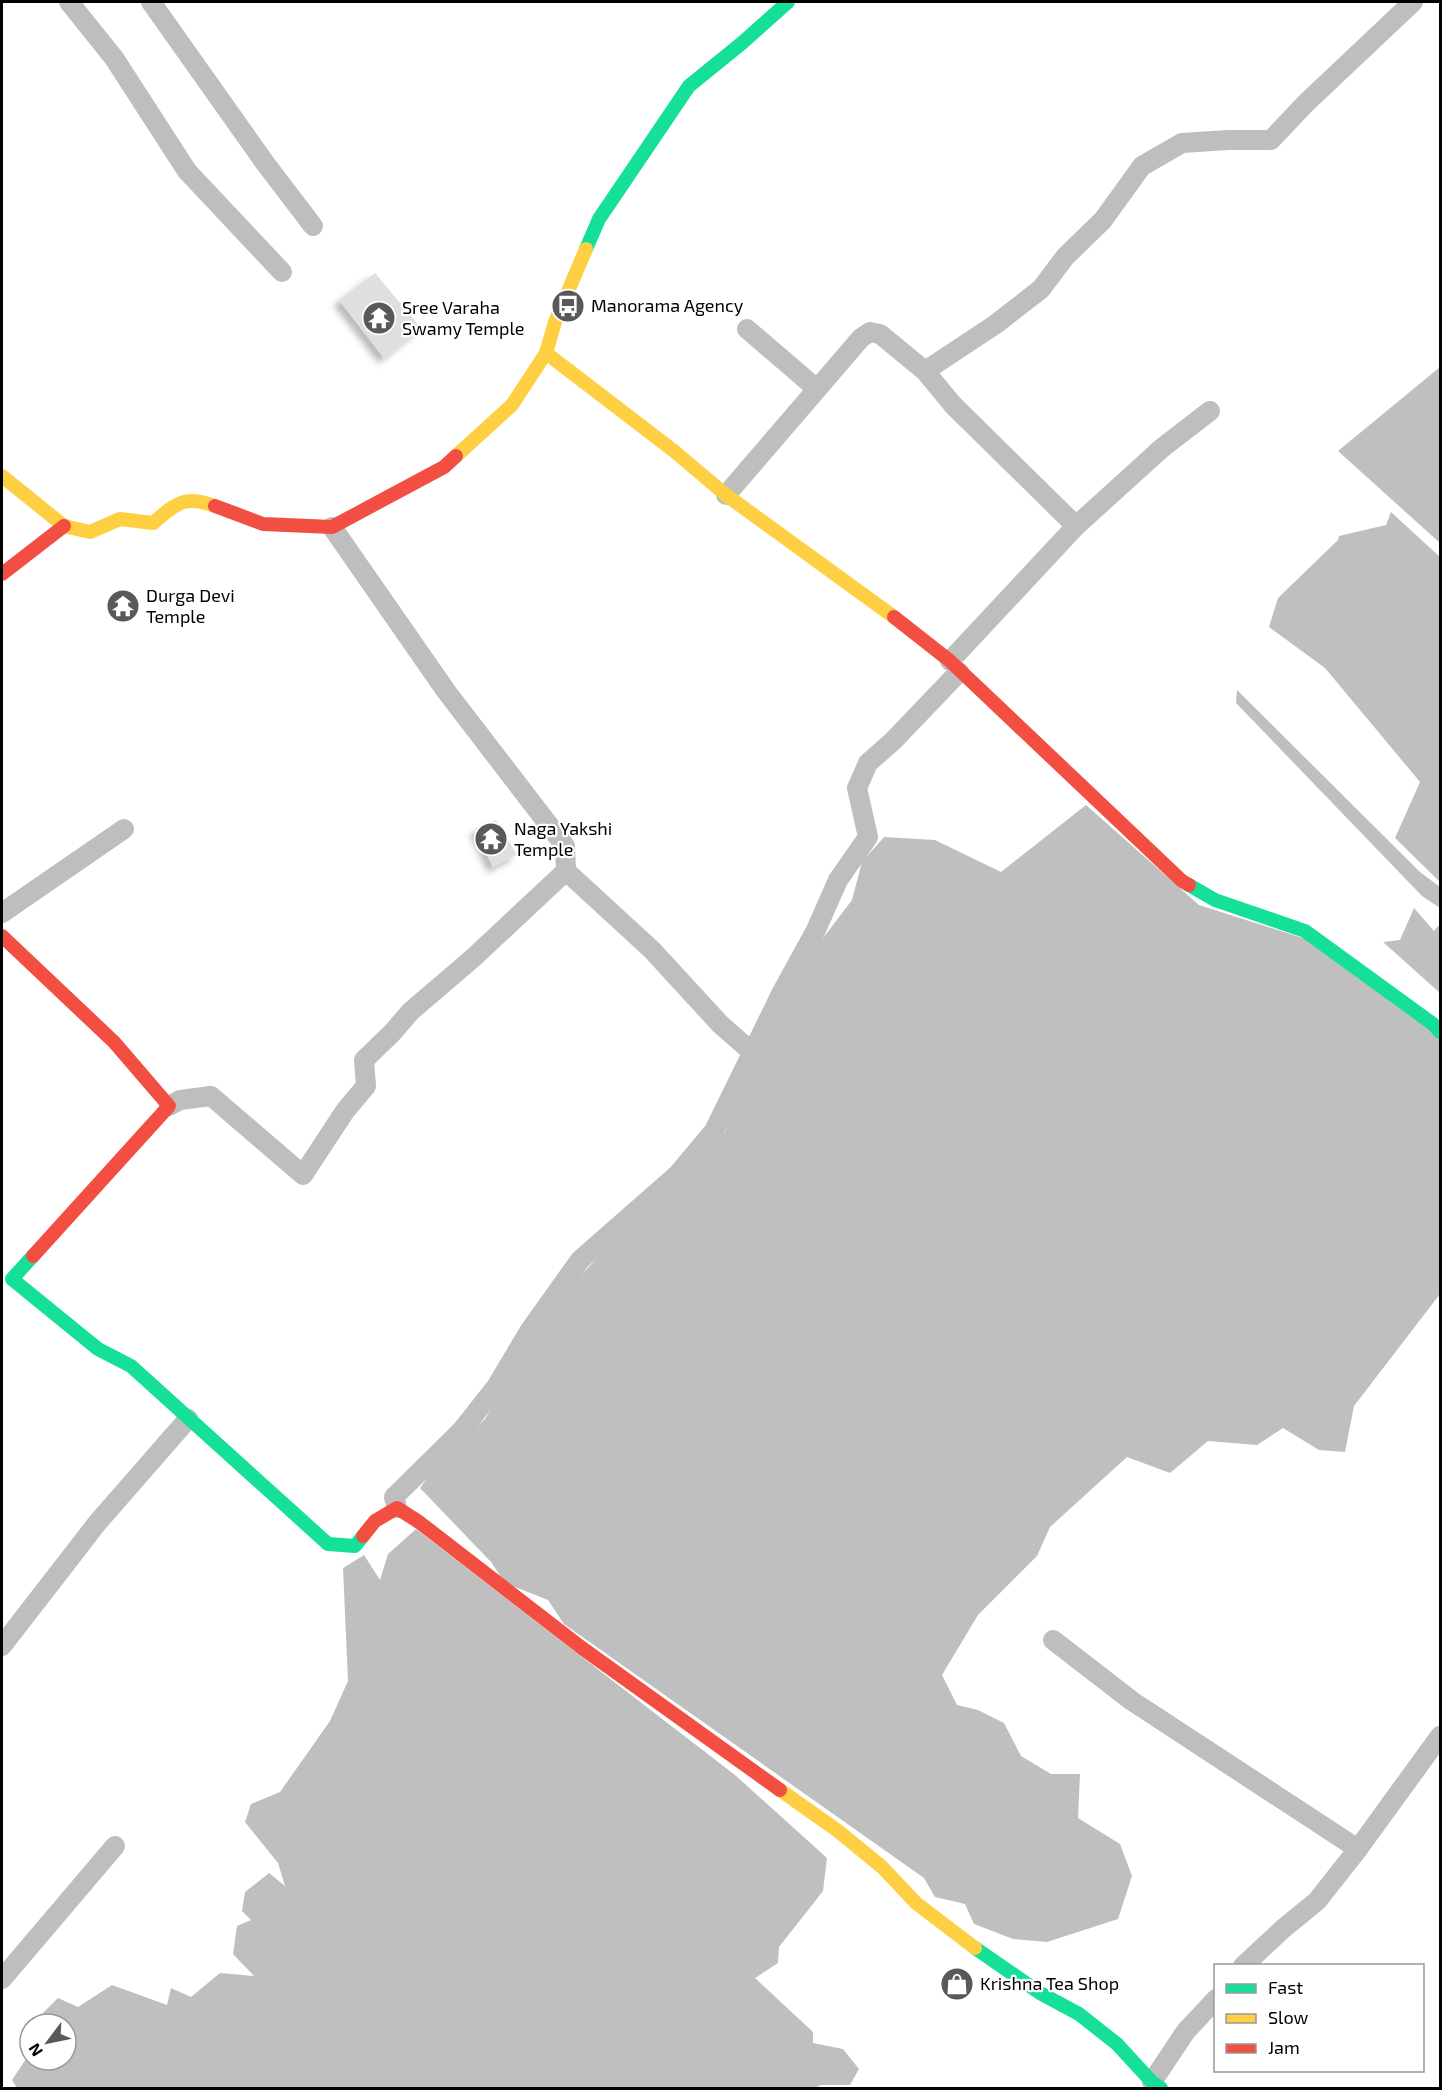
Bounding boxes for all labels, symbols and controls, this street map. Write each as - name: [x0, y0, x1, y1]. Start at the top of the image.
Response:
- bus stop icon: Manorama Agency: [550, 288, 586, 324]
- place label: Manorama Agency: [591, 294, 744, 316]
- place label: Sree Varaha Swamy Temple: [402, 296, 525, 339]
- temple icon: Sree Varaha Swamy Temple: [361, 300, 397, 336]
- place label: Durga Devi Temple: [146, 584, 235, 627]
- temple icon: Durga Devi Temple: [105, 588, 141, 624]
- place label: Naga Yakshi Temple: [514, 817, 612, 860]
- temple icon: Naga Yakshi Temple: [473, 821, 509, 857]
- legend: [1214, 1964, 1424, 2072]
- shop icon: Krishna Tea Shop: [939, 1966, 975, 2002]
- place label: Krishna Tea Shop: [980, 1972, 1119, 1994]
- text: Fast: [1268, 1976, 1303, 1998]
- text: Slow: [1268, 2006, 1309, 2028]
- north arrow: [18, 2012, 78, 2072]
- text: Jam: [1268, 2036, 1300, 2058]
- text: N: [24, 2040, 46, 2060]

